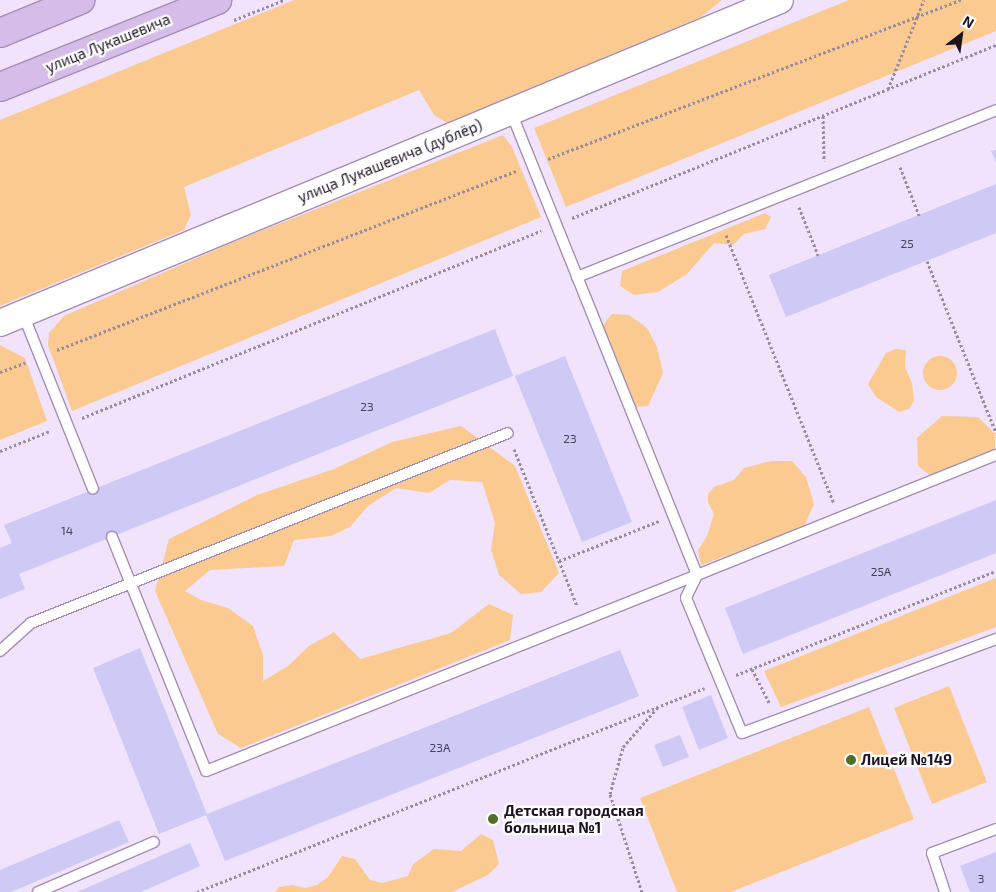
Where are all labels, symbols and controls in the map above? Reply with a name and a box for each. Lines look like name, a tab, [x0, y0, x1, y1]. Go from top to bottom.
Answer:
street label: улица Лукашевича	[43, 10, 173, 76]
north arrow	[936, 10, 986, 60]
text: N	[960, 12, 977, 31]
street label: улица Лукашевича (дублёр)	[295, 116, 485, 206]
house number: 25	[900, 237, 914, 251]
house number: 23	[360, 400, 374, 414]
house number: 23	[563, 432, 577, 446]
house number: 14	[61, 524, 73, 538]
house number: 25А	[871, 565, 891, 579]
house number: 23А	[430, 741, 450, 755]
place label: Лицей №149	[861, 751, 952, 769]
marker: Лицей №149	[845, 754, 857, 766]
place label: Детская городская больница №1	[504, 801, 644, 836]
marker: Детская городская больница №1	[486, 812, 500, 826]
house number: 3	[978, 872, 984, 886]

